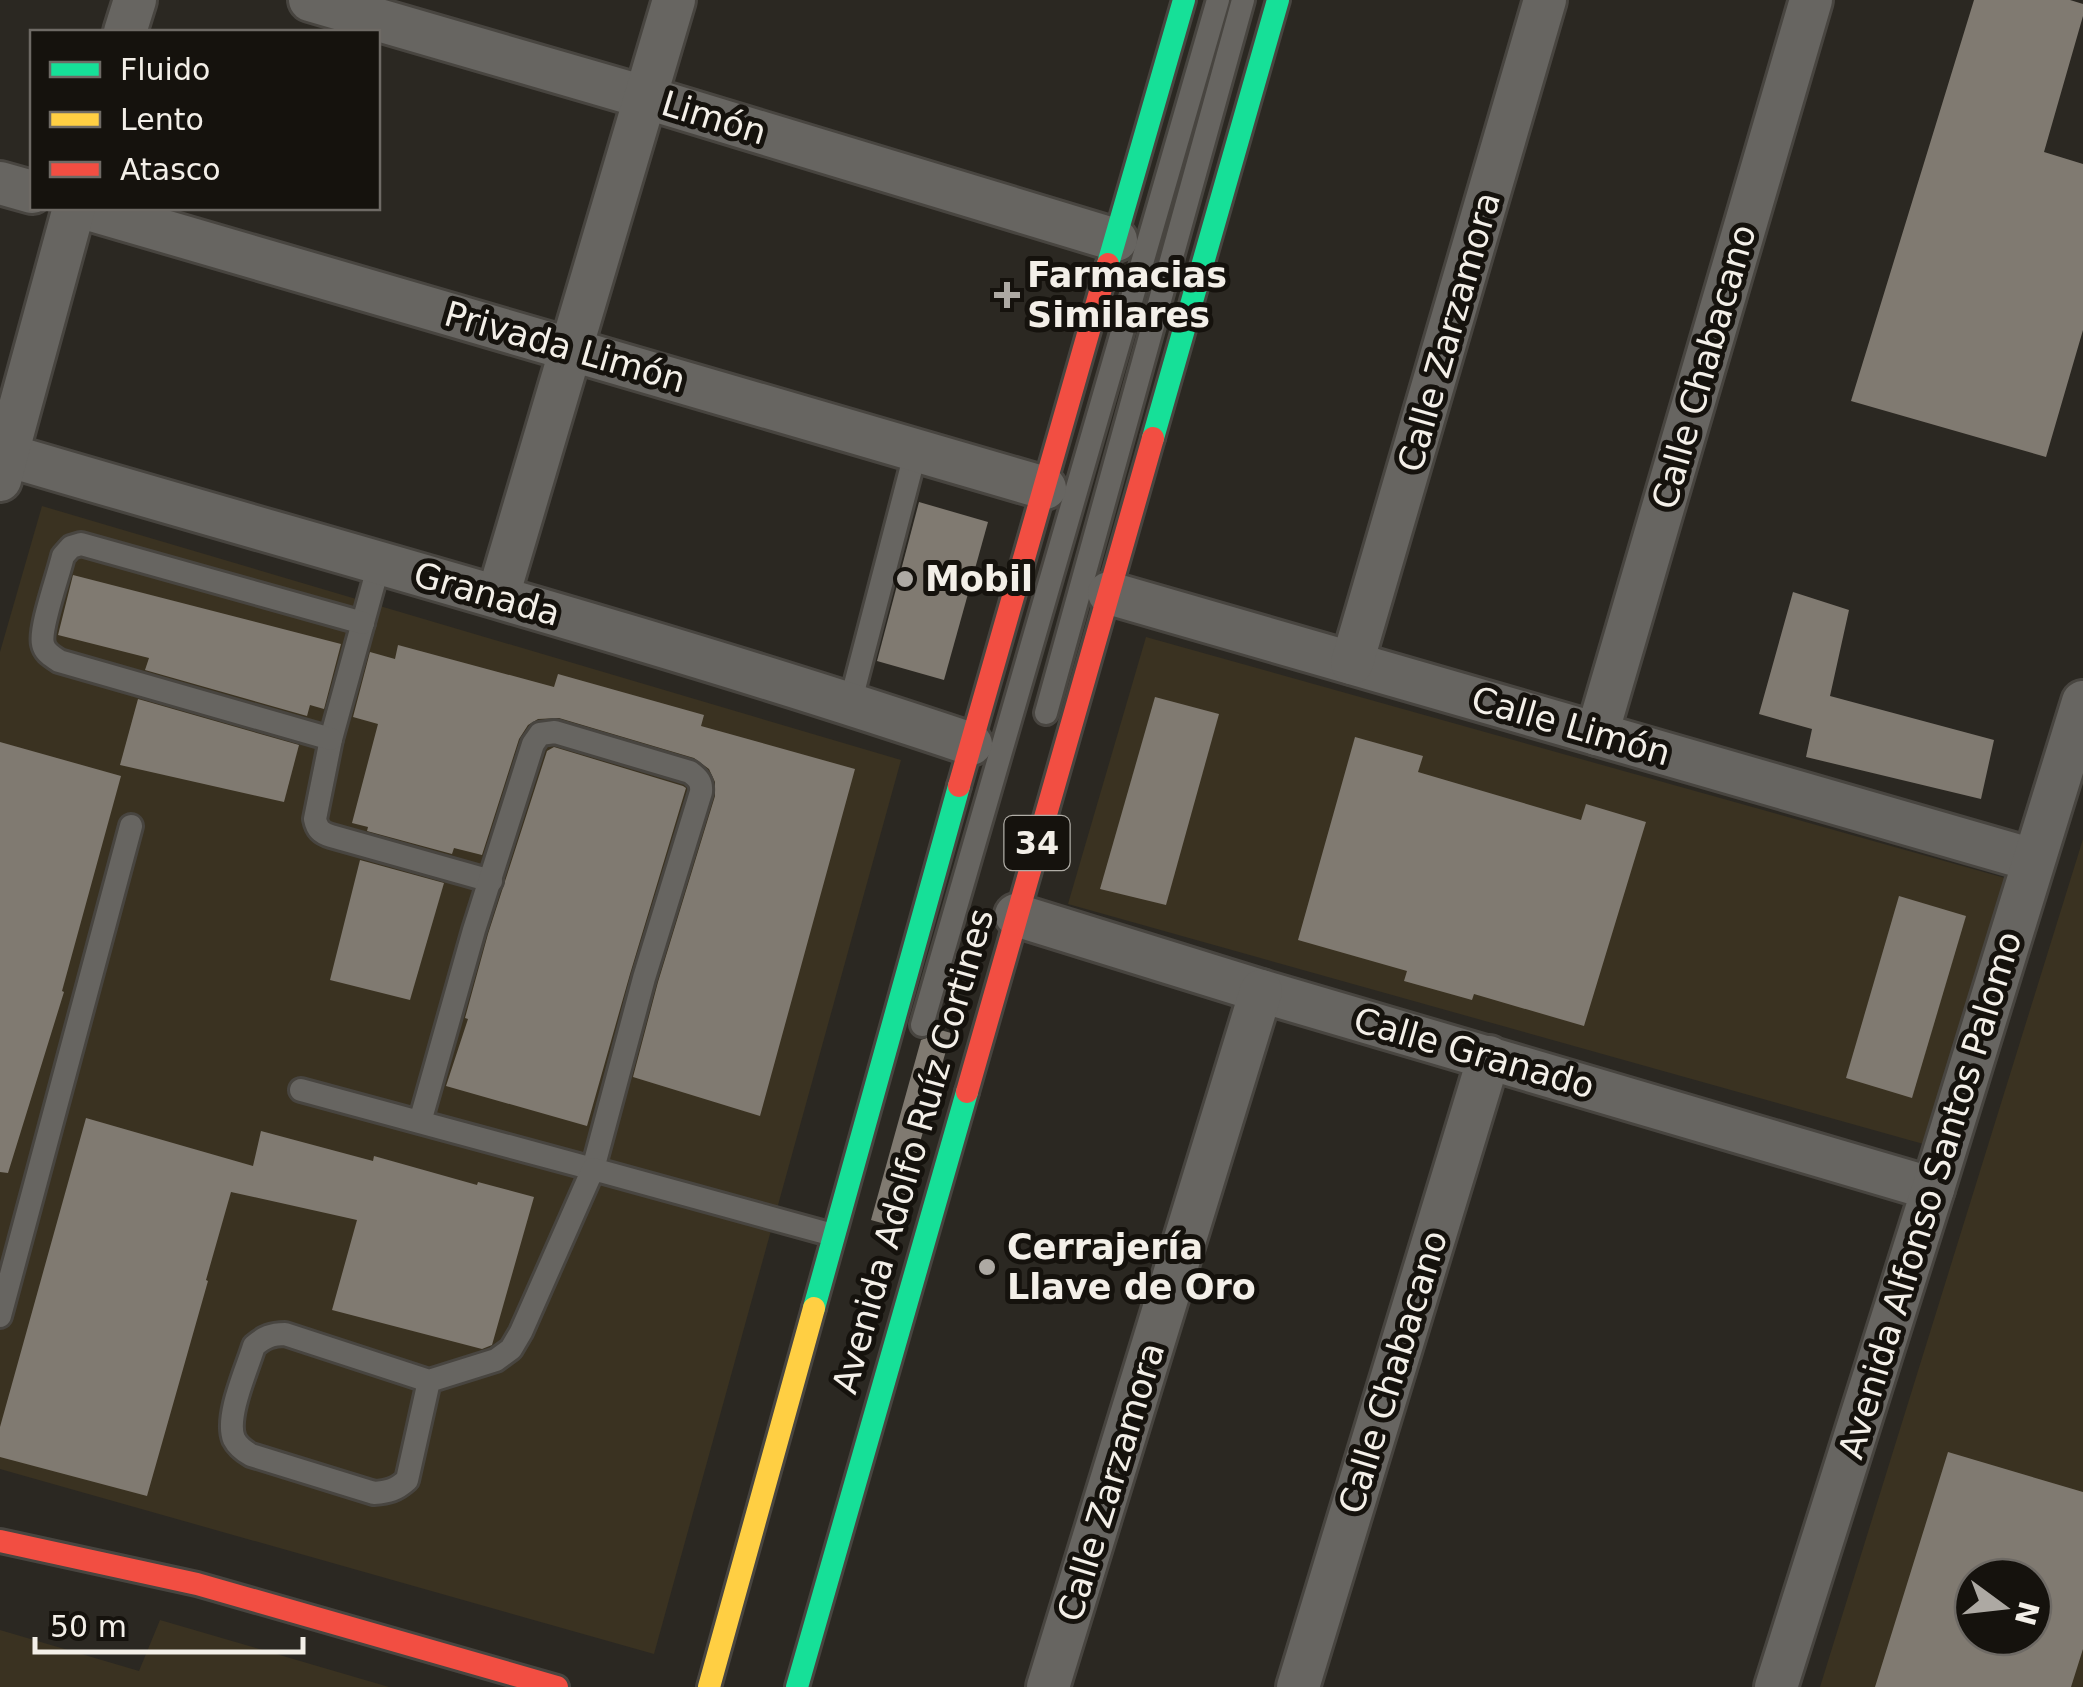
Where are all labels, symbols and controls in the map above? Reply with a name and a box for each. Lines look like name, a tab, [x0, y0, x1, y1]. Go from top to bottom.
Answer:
legend	[30, 30, 380, 210]
text: Fluido	[120, 52, 210, 87]
street label: Limón	[657, 83, 771, 153]
text: Lento	[120, 102, 204, 137]
text: Atasco	[120, 152, 221, 187]
street label: Calle Zarzamora	[1390, 188, 1508, 476]
street label: Calle Chabacano	[1644, 220, 1764, 514]
place label: Farmacias Similares	[1027, 255, 1227, 335]
marker: Farmacias Similares	[996, 284, 1018, 306]
street label: Privada Limón	[440, 294, 690, 400]
street label: Granada	[409, 554, 565, 634]
place label: Mobil	[925, 559, 1033, 599]
marker: Mobil	[894, 568, 916, 590]
street label: Calle Limón	[1467, 679, 1675, 773]
road number: 34	[1004, 816, 1070, 870]
street label: Avenida Adolfo Ruíz Cortines	[825, 904, 1001, 1398]
street label: Avenida Alfonso Santos Palomo	[1831, 927, 2029, 1463]
street label: Calle Granado	[1349, 1000, 1599, 1106]
street label: Calle Chabacano	[1331, 1226, 1455, 1518]
place label: Cerrajería Llave de Oro	[1007, 1227, 1256, 1307]
marker: Cerrajería Llave de Oro	[976, 1256, 998, 1278]
street label: Calle Zarzamora	[1050, 1338, 1172, 1626]
north arrow	[1953, 1557, 2053, 1657]
scale bar	[35, 1592, 302, 1654]
text: N	[2008, 1598, 2046, 1629]
text: 50 m	[50, 1609, 127, 1644]

